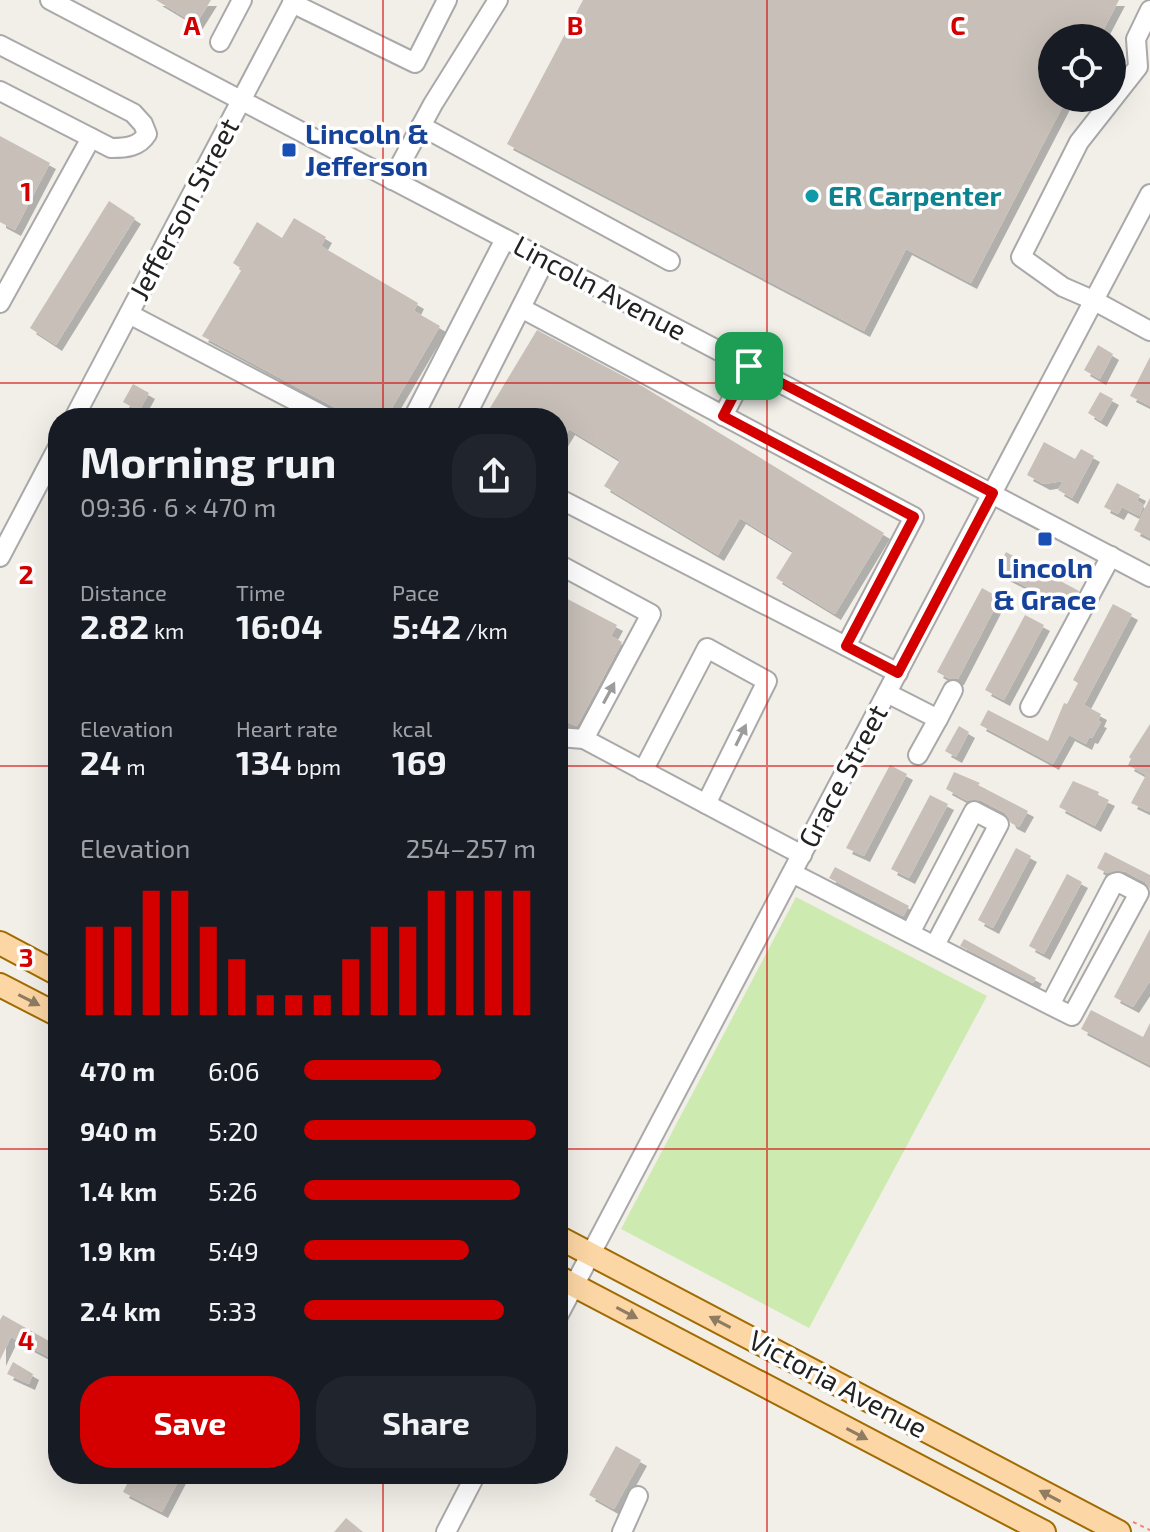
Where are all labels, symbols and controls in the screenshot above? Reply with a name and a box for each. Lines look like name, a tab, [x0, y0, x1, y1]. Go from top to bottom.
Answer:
text: A	[184, 9, 201, 40]
text: B	[567, 9, 583, 40]
text: C	[950, 9, 966, 40]
map controls	[1038, 24, 1126, 112]
button: locate	[1038, 24, 1126, 112]
street label: Jefferson Street	[121, 112, 245, 305]
place label: Lincoln & Jefferson	[305, 116, 429, 182]
marker: Lincoln & Jefferson	[280, 141, 298, 159]
text: 1	[20, 175, 32, 206]
place label: ER Carpenter	[828, 178, 1001, 212]
marker: ER Carpenter	[803, 187, 821, 205]
street label: Lincoln Avenue	[508, 227, 693, 347]
pin	[715, 332, 783, 400]
icon: arrive	[727, 344, 771, 388]
text: Morning run	[80, 434, 336, 487]
button: share	[452, 434, 536, 518]
text: 09:36 · 6 × 470 m	[80, 491, 276, 522]
marker: Lincoln & Grace	[1036, 530, 1054, 548]
place label: Lincoln & Grace	[993, 550, 1097, 616]
text: 2	[18, 558, 34, 589]
text: Distance	[80, 579, 167, 605]
text: Time	[236, 579, 285, 605]
text: Pace	[392, 579, 439, 605]
text: 2.82	[80, 605, 149, 646]
text: 16:04	[236, 605, 323, 646]
text: 5:42	[392, 605, 461, 646]
text: km	[149, 617, 184, 643]
text: /km	[461, 617, 508, 643]
one-way arrow	[602, 682, 615, 705]
street label: Grace Street	[790, 698, 894, 853]
text: Elevation	[80, 715, 173, 741]
text: Heart rate	[236, 715, 338, 741]
text: kcal	[392, 715, 432, 741]
one-way arrow	[734, 723, 747, 746]
text: 24	[80, 741, 121, 782]
text: 134	[236, 741, 292, 782]
text: 169	[392, 741, 447, 782]
text: m	[121, 753, 146, 779]
text: bpm	[292, 753, 341, 779]
text: Elevation	[80, 832, 190, 863]
text: 254–257 m	[406, 832, 536, 863]
text: 3	[19, 941, 33, 972]
one-way arrow	[18, 992, 40, 1006]
text: 470 m	[80, 1055, 155, 1086]
text: 6:06	[208, 1055, 260, 1086]
text: 940 m	[80, 1115, 157, 1146]
text: 5:20	[208, 1115, 258, 1146]
text: 1.4 km	[80, 1175, 157, 1206]
text: 5:26	[208, 1175, 258, 1206]
text: 1.9 km	[80, 1235, 156, 1266]
text: 5:49	[208, 1235, 259, 1266]
text: 2.4 km	[80, 1295, 161, 1326]
text: 5:33	[208, 1295, 257, 1326]
one-way arrow	[616, 1306, 638, 1320]
one-way arrow	[709, 1316, 732, 1329]
street label: Victoria Avenue	[743, 1322, 934, 1444]
text: 4	[18, 1324, 34, 1355]
button: Save	[80, 1376, 300, 1468]
button: Share	[316, 1376, 536, 1468]
one-way arrow	[846, 1428, 869, 1441]
one-way arrow	[1038, 1489, 1061, 1502]

